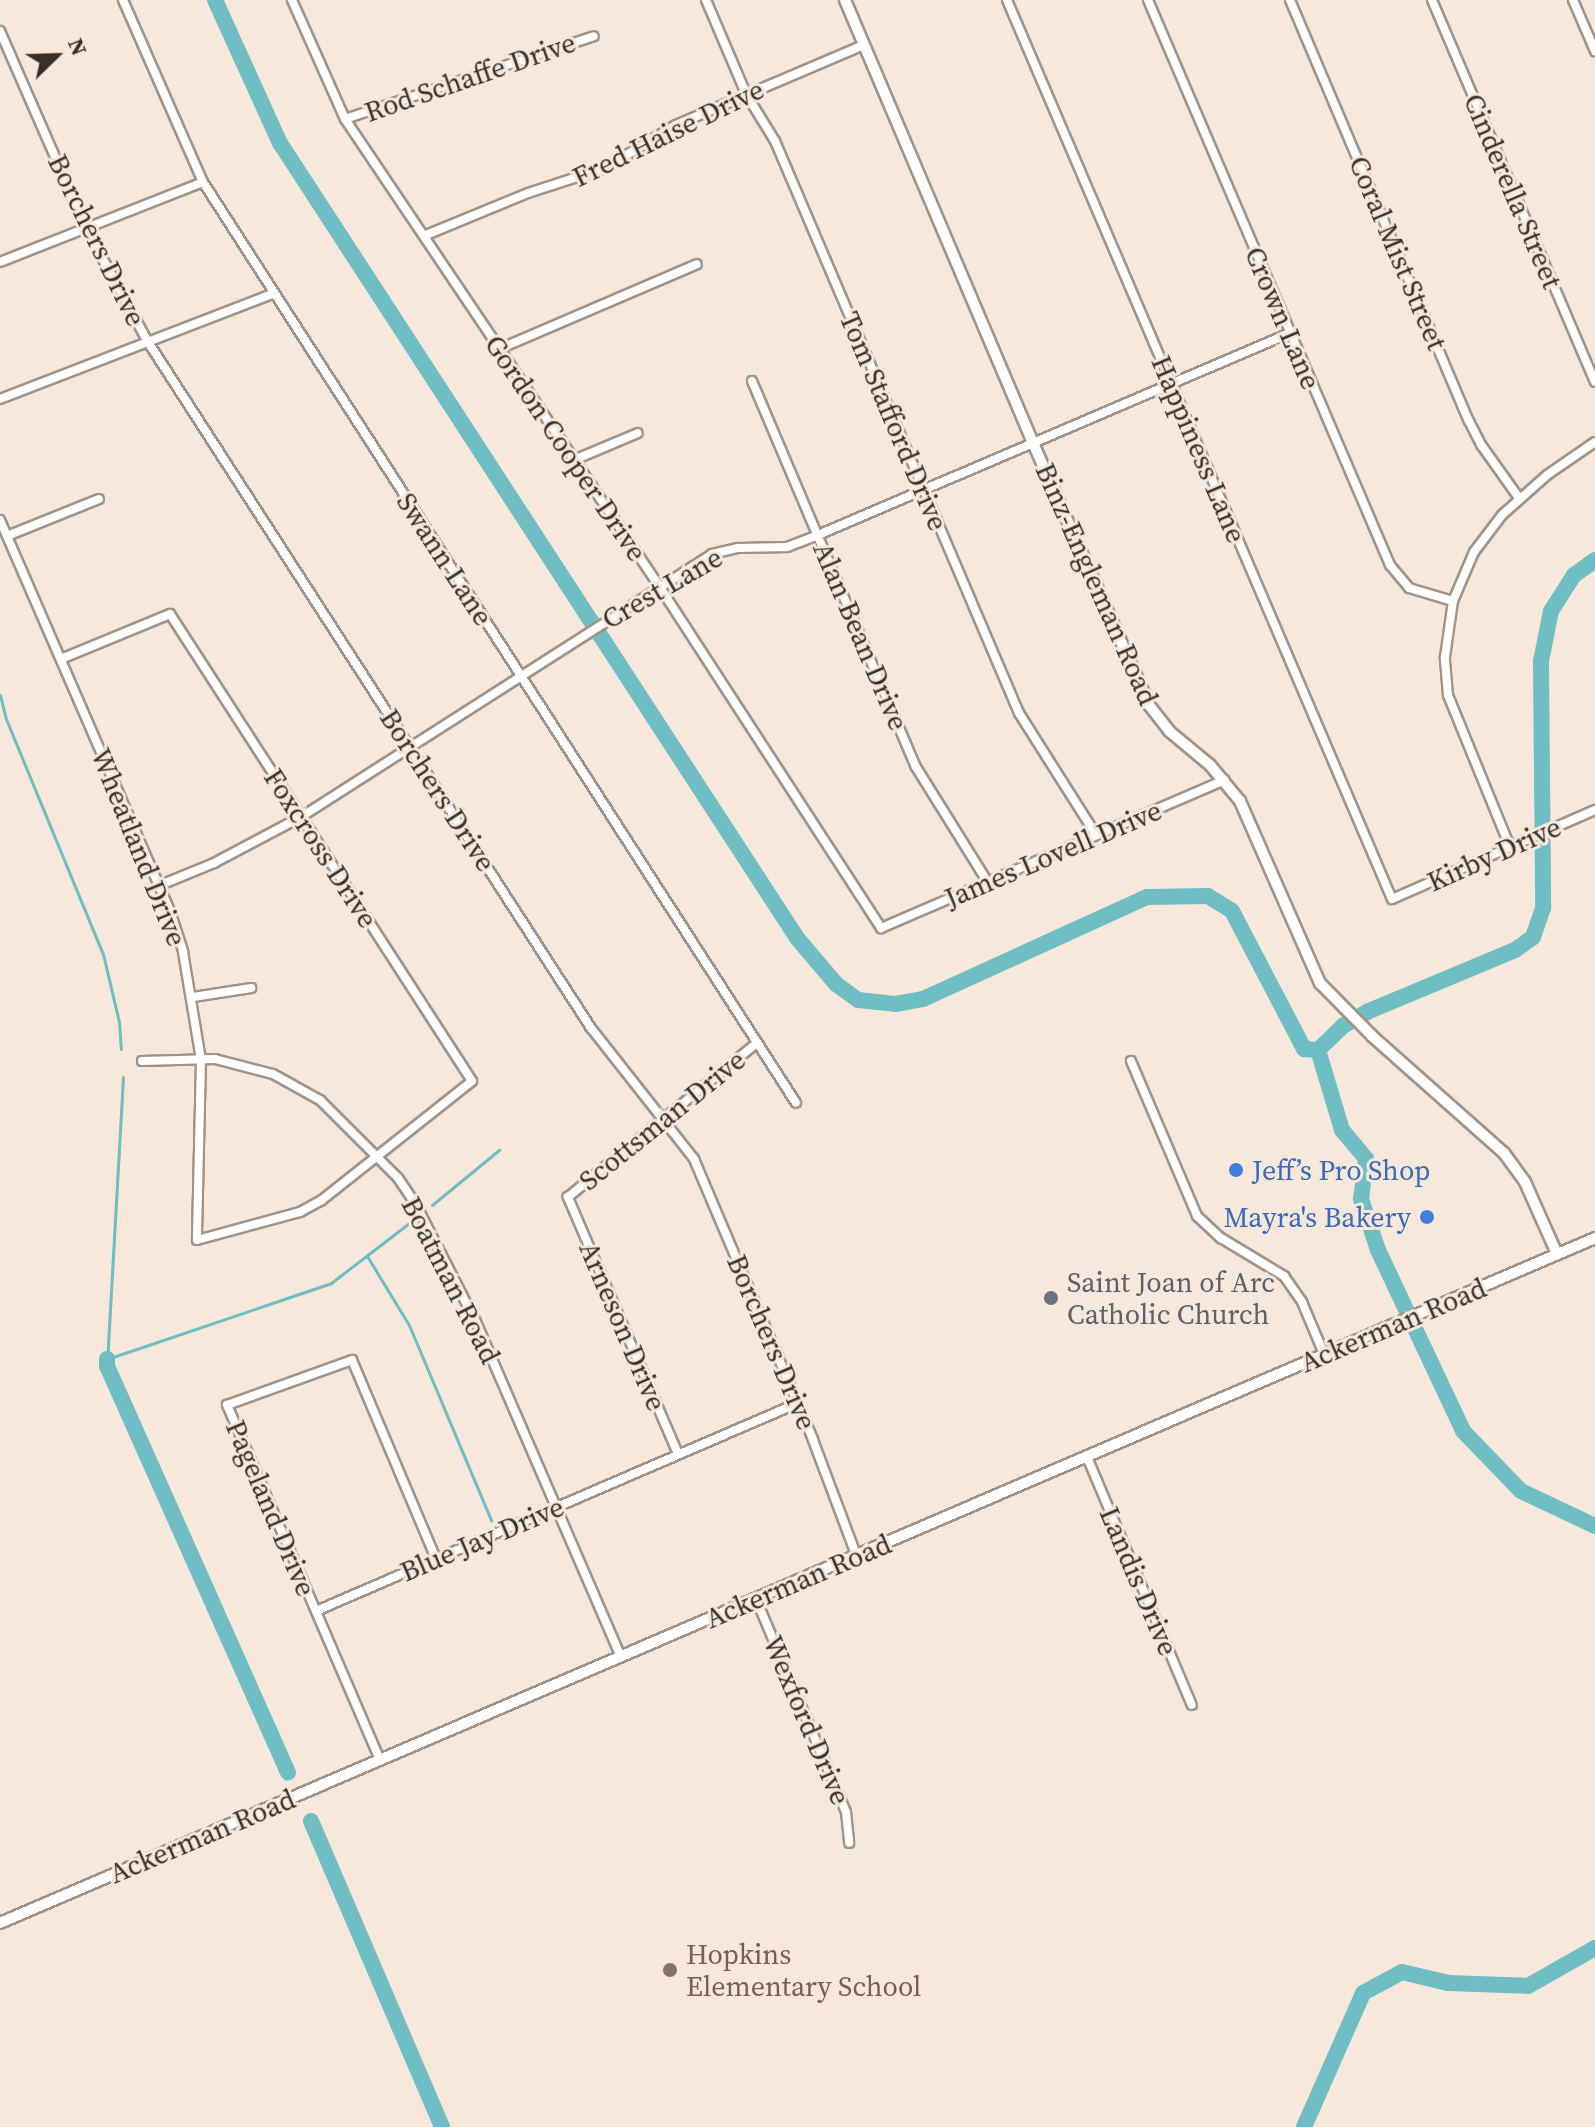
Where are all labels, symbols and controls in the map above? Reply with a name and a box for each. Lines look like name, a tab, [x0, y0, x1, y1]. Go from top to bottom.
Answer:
north arrow	[16, 16, 96, 96]
street label: Rod Schaffe Drive	[360, 25, 580, 129]
text: N	[61, 33, 95, 60]
street label: Fred Haise Drive	[567, 72, 769, 194]
street label: Cinderella Street	[1457, 89, 1569, 293]
street label: Borchers Drive	[41, 149, 153, 331]
street label: Coral Mist Street	[1342, 151, 1454, 355]
street label: Crown Lane	[1238, 242, 1328, 394]
street label: Tom Stafford Drive	[833, 307, 955, 535]
street label: Gordon Cooper Drive	[478, 329, 654, 567]
street label: Happiness Lane	[1144, 350, 1254, 548]
street label: Binz-Engleman Road	[1028, 458, 1166, 710]
street label: Swann Lane	[390, 486, 500, 632]
street label: Alan Bean Drive	[806, 537, 916, 735]
street label: Crest Lane	[596, 540, 728, 636]
street label: Borchers Drive	[373, 703, 503, 877]
street label: Wheatland Drive	[84, 743, 194, 951]
street label: Foxcross Drive	[257, 762, 385, 934]
street label: James Lovell Drive	[939, 793, 1167, 915]
street label: Kirby Drive	[1422, 810, 1566, 898]
street label: Scottsman Drive	[572, 1043, 752, 1197]
place label: Jeff’s Pro Shop	[1252, 1153, 1430, 1187]
marker: Jeff’s Pro Shop	[1227, 1161, 1245, 1179]
street label: Boatman Road	[395, 1191, 507, 1369]
place label: Mayra's Bakery	[1224, 1200, 1411, 1234]
marker: Mayra's Bakery	[1418, 1208, 1436, 1226]
street label: Arneson Drive	[572, 1236, 674, 1416]
street label: Borchers Drive	[720, 1249, 824, 1435]
place label: Saint Joan of Arc Catholic Church	[1067, 1265, 1275, 1331]
street label: Ackerman Road	[1295, 1271, 1491, 1379]
marker: Saint Joan of Arc Catholic Church	[1042, 1289, 1060, 1307]
street label: Pageland Drive	[219, 1415, 323, 1601]
street label: Blue Jay Drive	[395, 1489, 569, 1589]
street label: Landis Drive	[1093, 1502, 1185, 1660]
street label: Ackerman Road	[700, 1527, 896, 1635]
street label: Wexford Drive	[756, 1630, 858, 1810]
street label: Ackerman Road	[104, 1782, 300, 1890]
place label: Hopkins Elementary School	[686, 1937, 921, 2003]
marker: Hopkins Elementary School	[661, 1961, 679, 1979]

